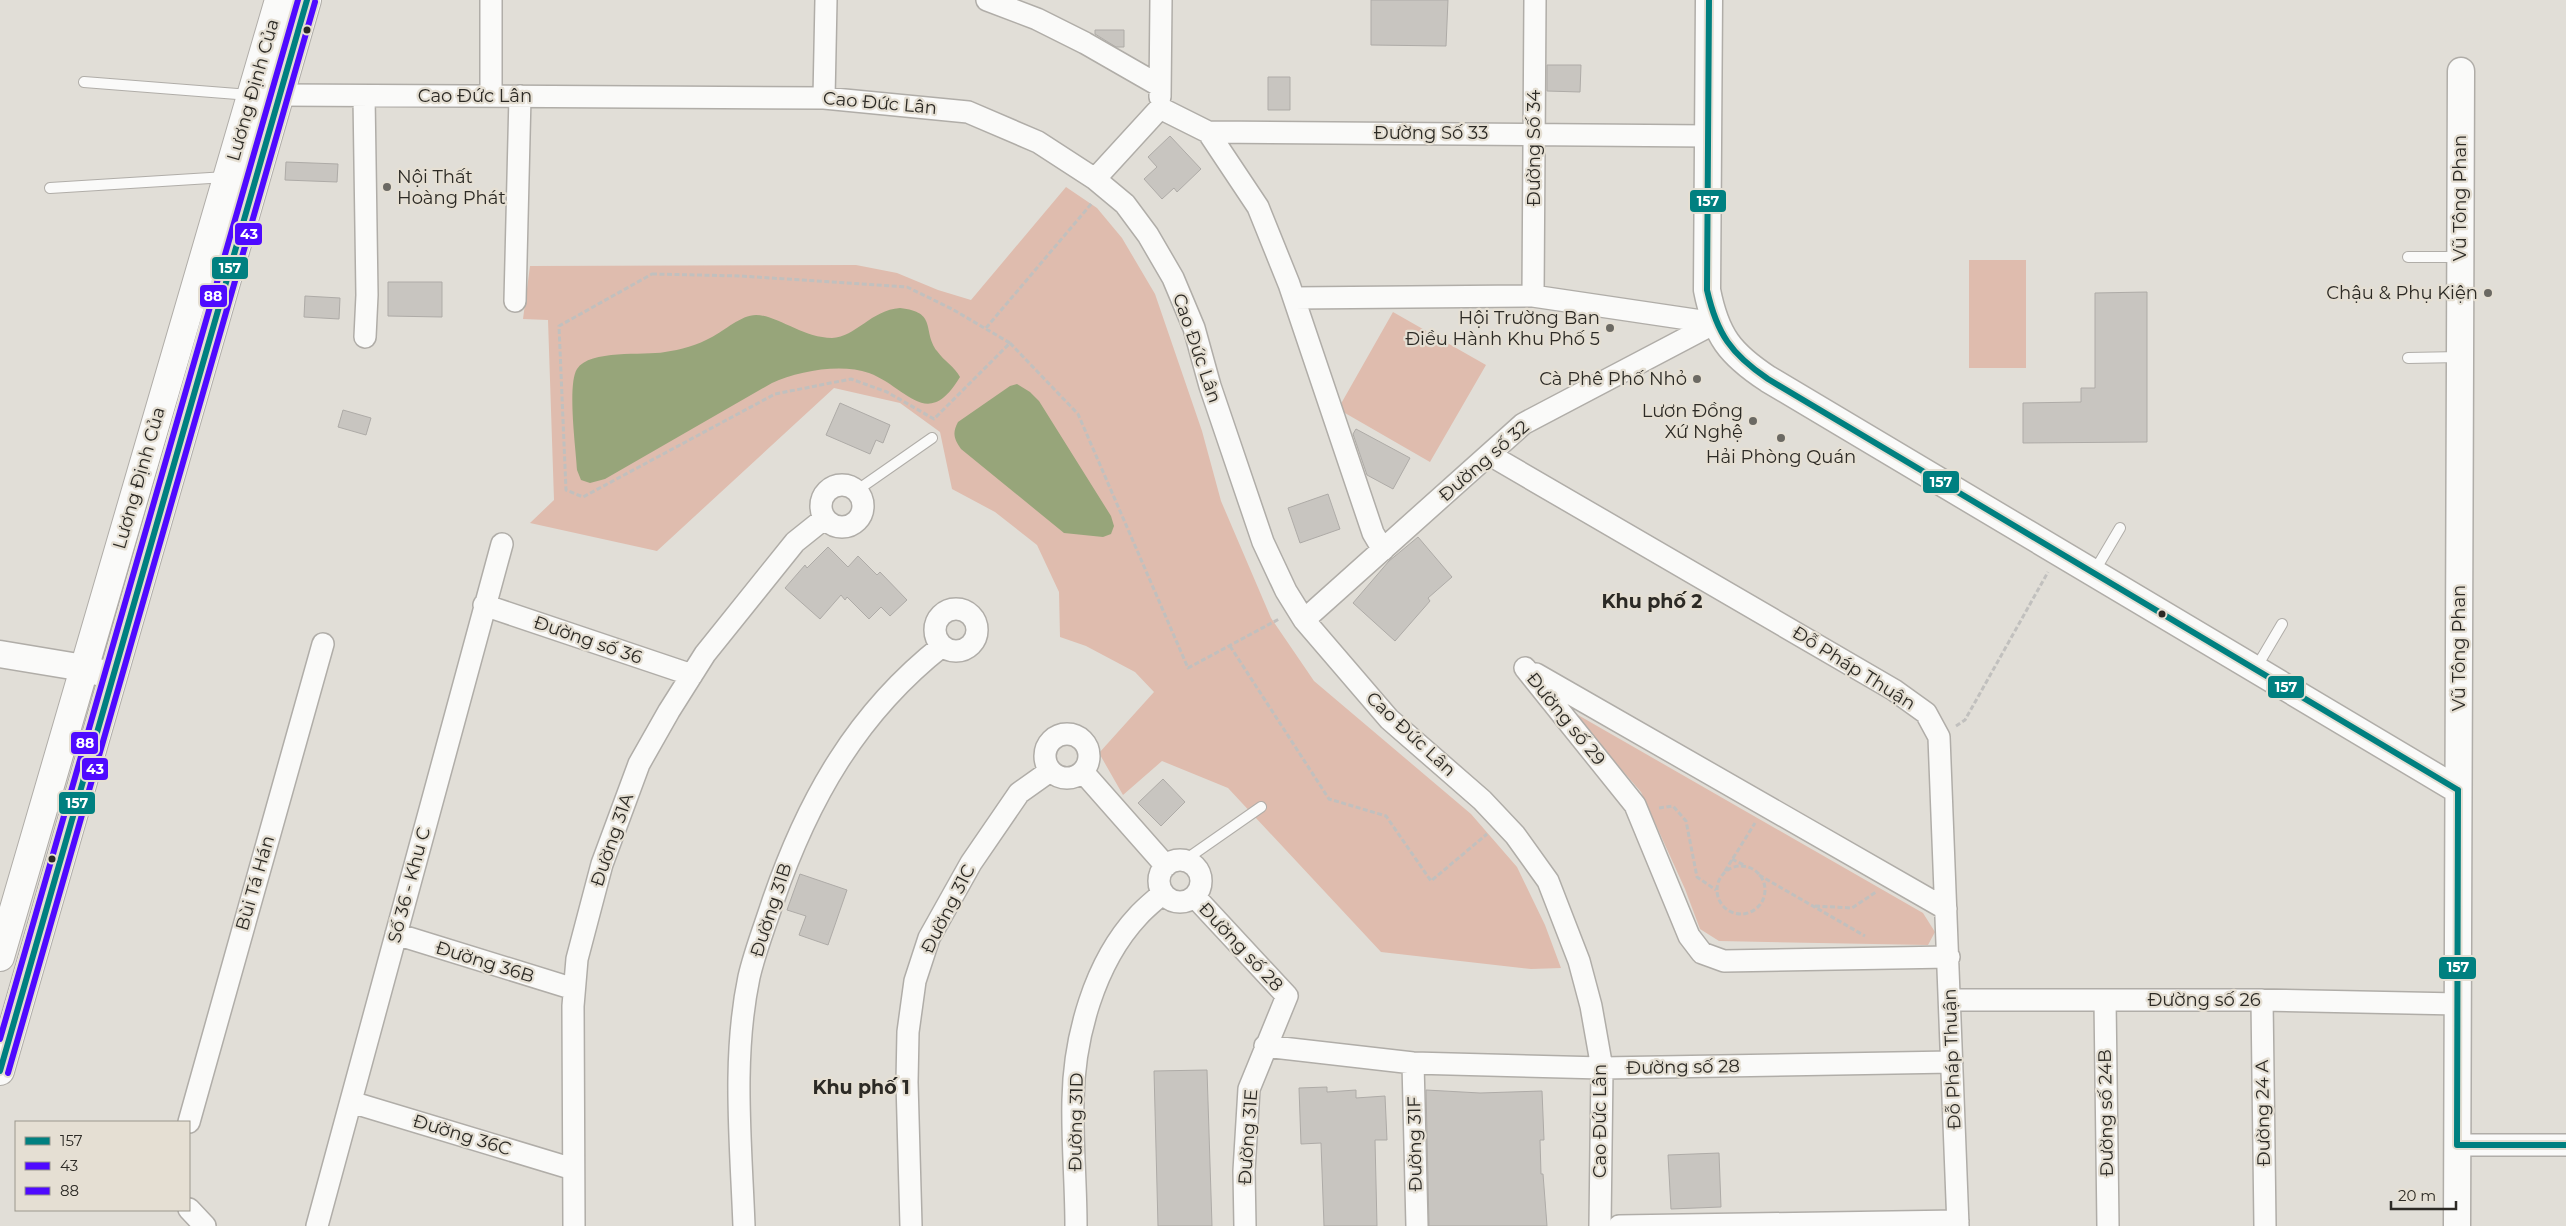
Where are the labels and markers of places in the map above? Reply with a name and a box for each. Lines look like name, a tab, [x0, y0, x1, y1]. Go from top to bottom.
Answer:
unlabelled marker	[302, 25, 312, 35]
place label: Nội Thất Hoàng Phát	[397, 166, 506, 209]
marker: Nội Thất Hoàng Phát	[381, 181, 393, 193]
place label: Chậu & Phụ Kiện	[2326, 282, 2478, 304]
marker: Chậu & Phụ Kiện	[2482, 287, 2494, 299]
place label: Hội Trường Ban Điều Hành Khu Phố 5	[1405, 307, 1600, 350]
marker: Hội Trường Ban Điều Hành Khu Phố 5	[1604, 322, 1616, 334]
place label: Cà Phê Phố Nhỏ	[1539, 368, 1687, 390]
marker: Cà Phê Phố Nhỏ	[1691, 373, 1703, 385]
place label: Lươn Đồng Xứ Nghệ	[1642, 400, 1743, 443]
marker: Lươn Đồng Xứ Nghệ	[1747, 415, 1759, 427]
marker: Hải Phòng Quán	[1775, 432, 1787, 444]
place label: Hải Phòng Quán	[1706, 446, 1856, 468]
unlabelled marker	[2157, 609, 2167, 619]
unlabelled marker	[47, 854, 57, 864]

